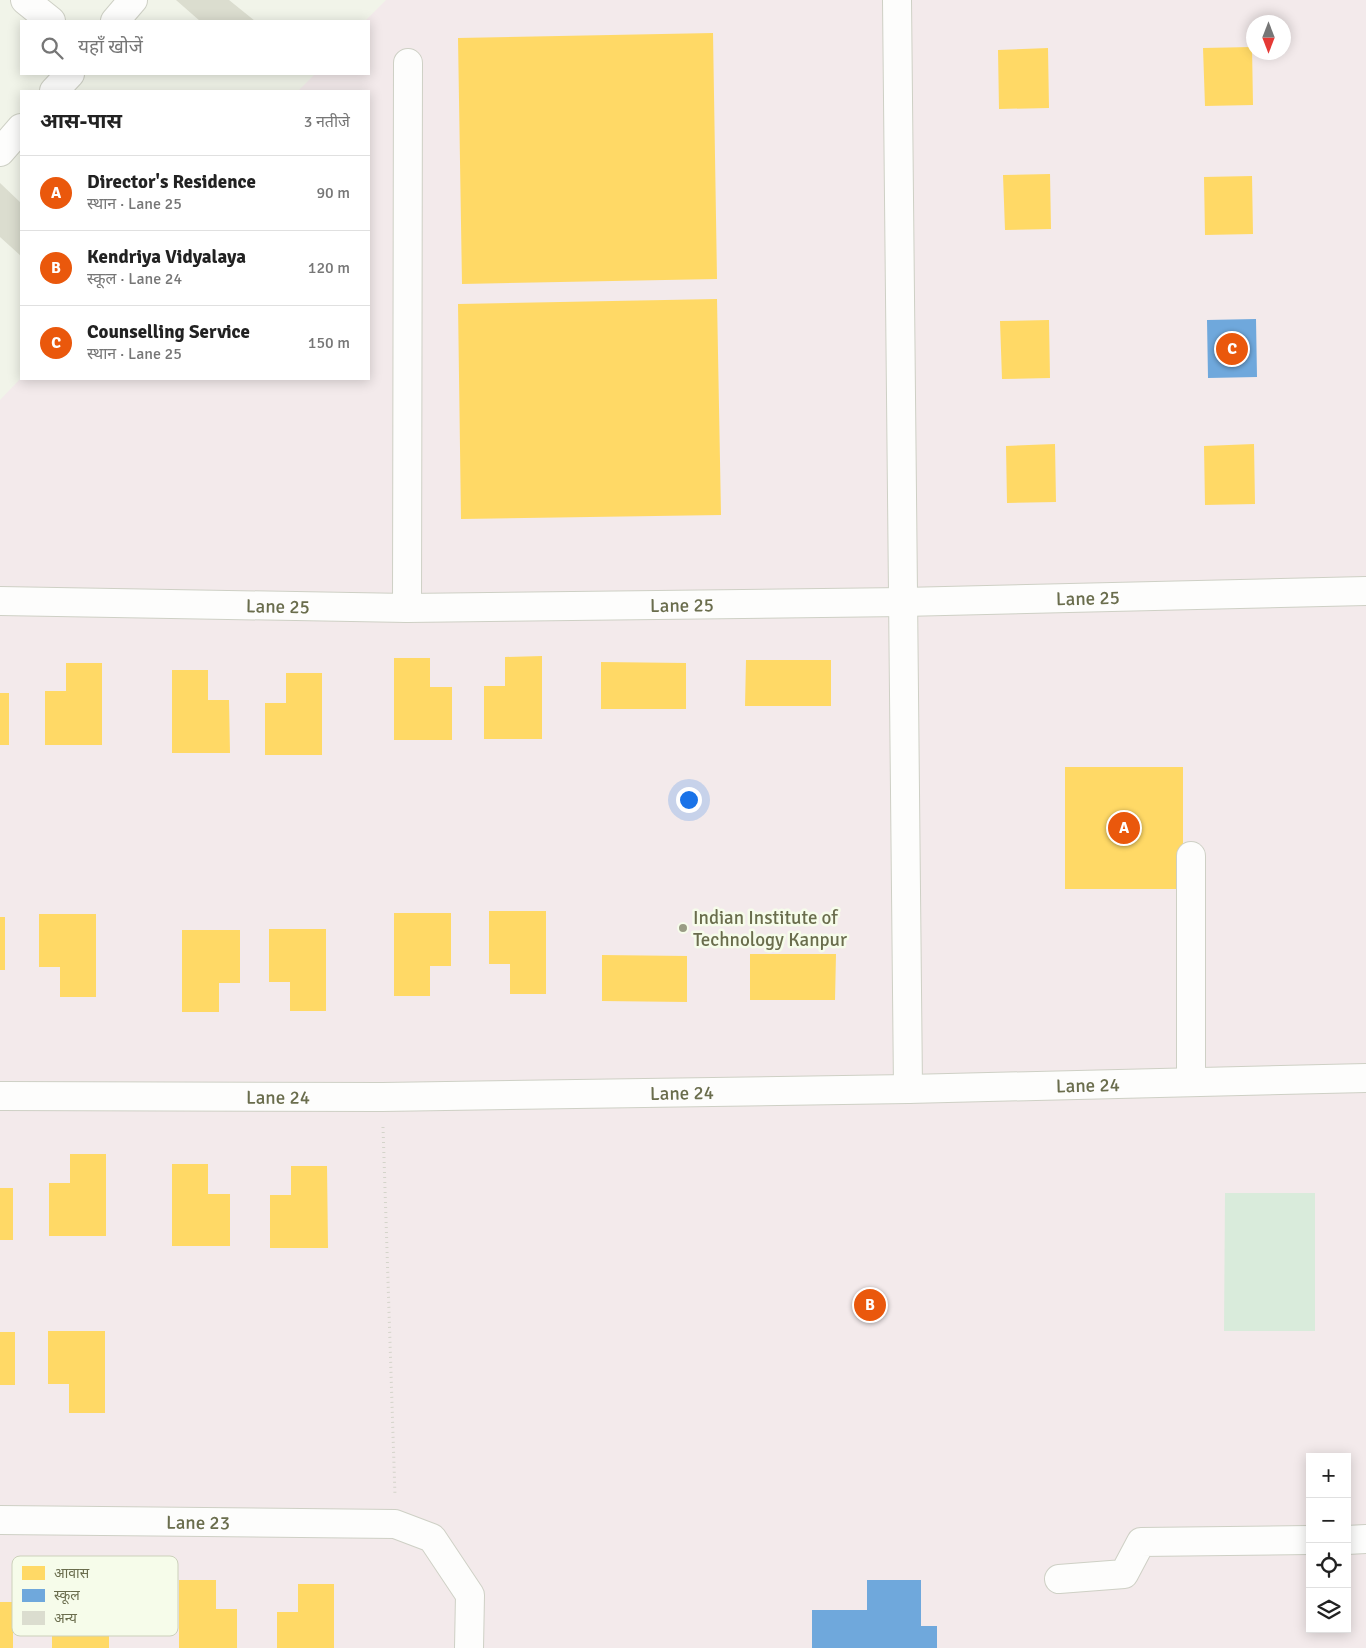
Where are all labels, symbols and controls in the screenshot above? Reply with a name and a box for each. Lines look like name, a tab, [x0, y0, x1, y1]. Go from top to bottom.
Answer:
north arrow	[1246, 15, 1291, 60]
search box	[20, 20, 370, 75]
icon: search	[38, 34, 66, 62]
text: यहाँ खोजें	[78, 35, 143, 59]
text: आस-पास	[40, 108, 122, 134]
text: 3 नतीजे	[304, 112, 350, 132]
text: Director's Residence	[87, 170, 256, 194]
text: A	[51, 183, 61, 203]
text: 90 m	[316, 183, 350, 203]
text: स्थान · Lane 25	[87, 194, 182, 214]
text: Kendriya Vidyalaya	[87, 245, 246, 269]
text: B	[51, 258, 61, 278]
text: 120 m	[308, 258, 350, 278]
text: स्कूल · Lane 24	[87, 269, 182, 289]
text: Counselling Service	[87, 320, 250, 344]
pin: C	[1216, 330, 1248, 368]
text: C	[51, 333, 61, 353]
text: 150 m	[308, 333, 350, 353]
text: स्थान · Lane 25	[87, 344, 182, 364]
street label: Lane 25	[1056, 586, 1120, 611]
street label: Lane 25	[650, 593, 714, 618]
street label: Lane 25	[246, 594, 310, 619]
your location	[676, 787, 702, 813]
pin: A	[1108, 809, 1140, 847]
place label: Indian Institute of Technology Kanpur	[693, 906, 847, 952]
marker: Indian Institute of Technology Kanpur	[677, 922, 689, 934]
street label: Lane 24	[1056, 1073, 1120, 1098]
street label: Lane 24	[650, 1081, 714, 1106]
street label: Lane 24	[246, 1086, 310, 1110]
pin: B	[854, 1286, 886, 1324]
map controls	[1306, 1453, 1351, 1633]
button: +	[1306, 1453, 1351, 1498]
button: −	[1306, 1498, 1351, 1543]
street label: Lane 23	[166, 1511, 230, 1535]
button: locate	[1306, 1543, 1351, 1588]
legend	[12, 1556, 178, 1636]
text: आवास	[54, 1565, 90, 1582]
text: स्कूल	[54, 1587, 80, 1605]
button: layers	[1306, 1588, 1351, 1633]
text: अन्य	[54, 1610, 78, 1627]

